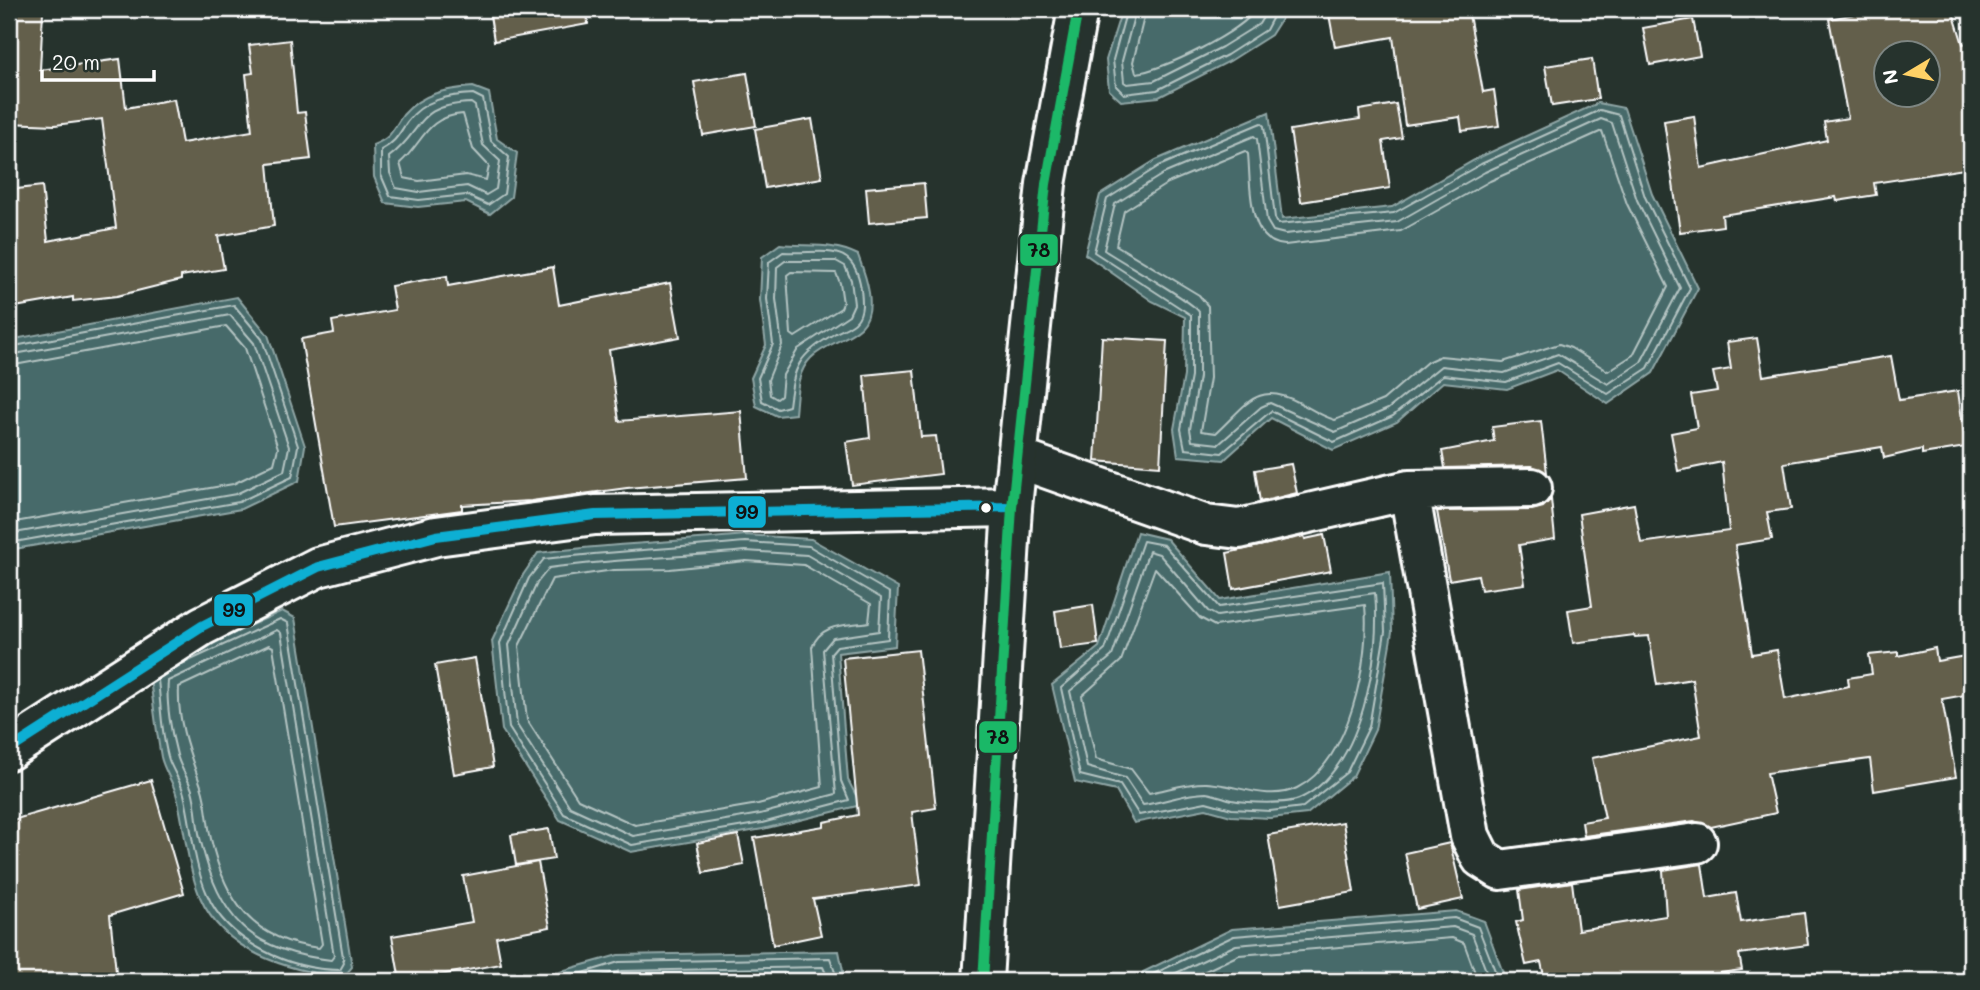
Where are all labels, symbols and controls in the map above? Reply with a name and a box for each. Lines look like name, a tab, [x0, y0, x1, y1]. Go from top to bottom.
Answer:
scale bar	[42, 38, 154, 82]
north arrow	[1871, 38, 1941, 108]
text: 20 m	[52, 48, 100, 75]
text: N	[1876, 68, 1903, 86]
line badge: 78	[1019, 233, 1059, 267]
text: 78	[1028, 237, 1050, 262]
line badge: 99	[727, 495, 767, 529]
text: 99	[736, 499, 759, 524]
unlabelled marker	[979, 501, 993, 515]
line badge: 99	[213, 593, 254, 627]
text: 99	[223, 597, 246, 622]
line badge: 78	[978, 720, 1018, 754]
text: 78	[987, 724, 1009, 749]

